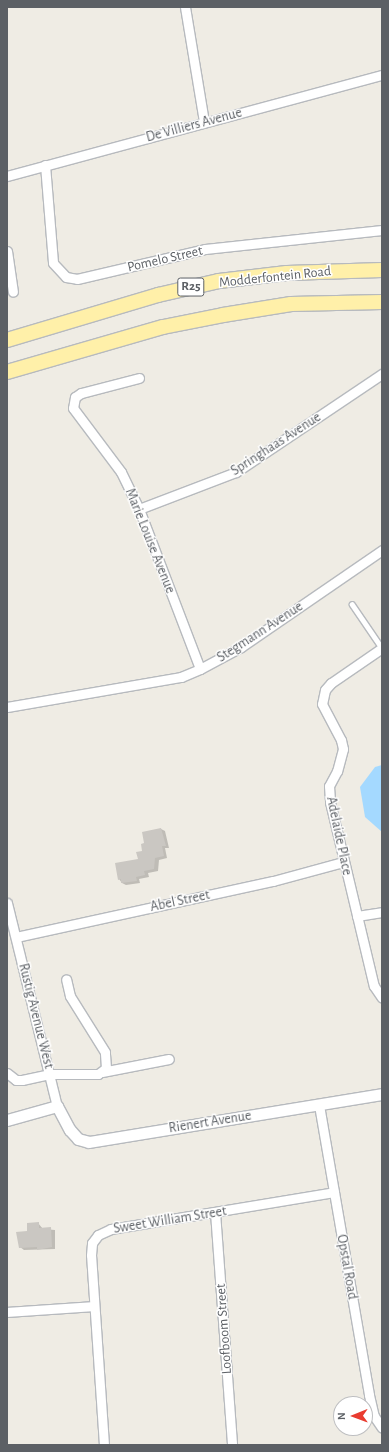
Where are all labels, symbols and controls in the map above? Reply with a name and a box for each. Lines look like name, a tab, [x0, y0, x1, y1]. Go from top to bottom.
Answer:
street label: De Villiers Avenue	[144, 104, 244, 146]
street label: Pomelo Street	[126, 242, 204, 276]
street label: Modderfontein Road	[218, 263, 332, 291]
road number: R25	[177, 276, 205, 298]
street label: Springhaas Avenue	[228, 409, 324, 479]
street label: Marie Louise Avenue	[121, 486, 179, 596]
street label: Stegmann Avenue	[214, 598, 306, 666]
street label: Adelaide Place	[322, 795, 356, 877]
street label: Abel Street	[149, 886, 211, 916]
street label: Rustig Avenue West	[15, 962, 57, 1070]
street label: Rienert Avenue	[168, 1107, 252, 1137]
street label: Sweet William Street	[112, 1203, 228, 1237]
street label: Opstal Road	[333, 1233, 361, 1301]
street label: Loofboom Street	[212, 1283, 236, 1375]
north arrow	[333, 1396, 373, 1436]
text: N	[336, 1412, 347, 1420]

